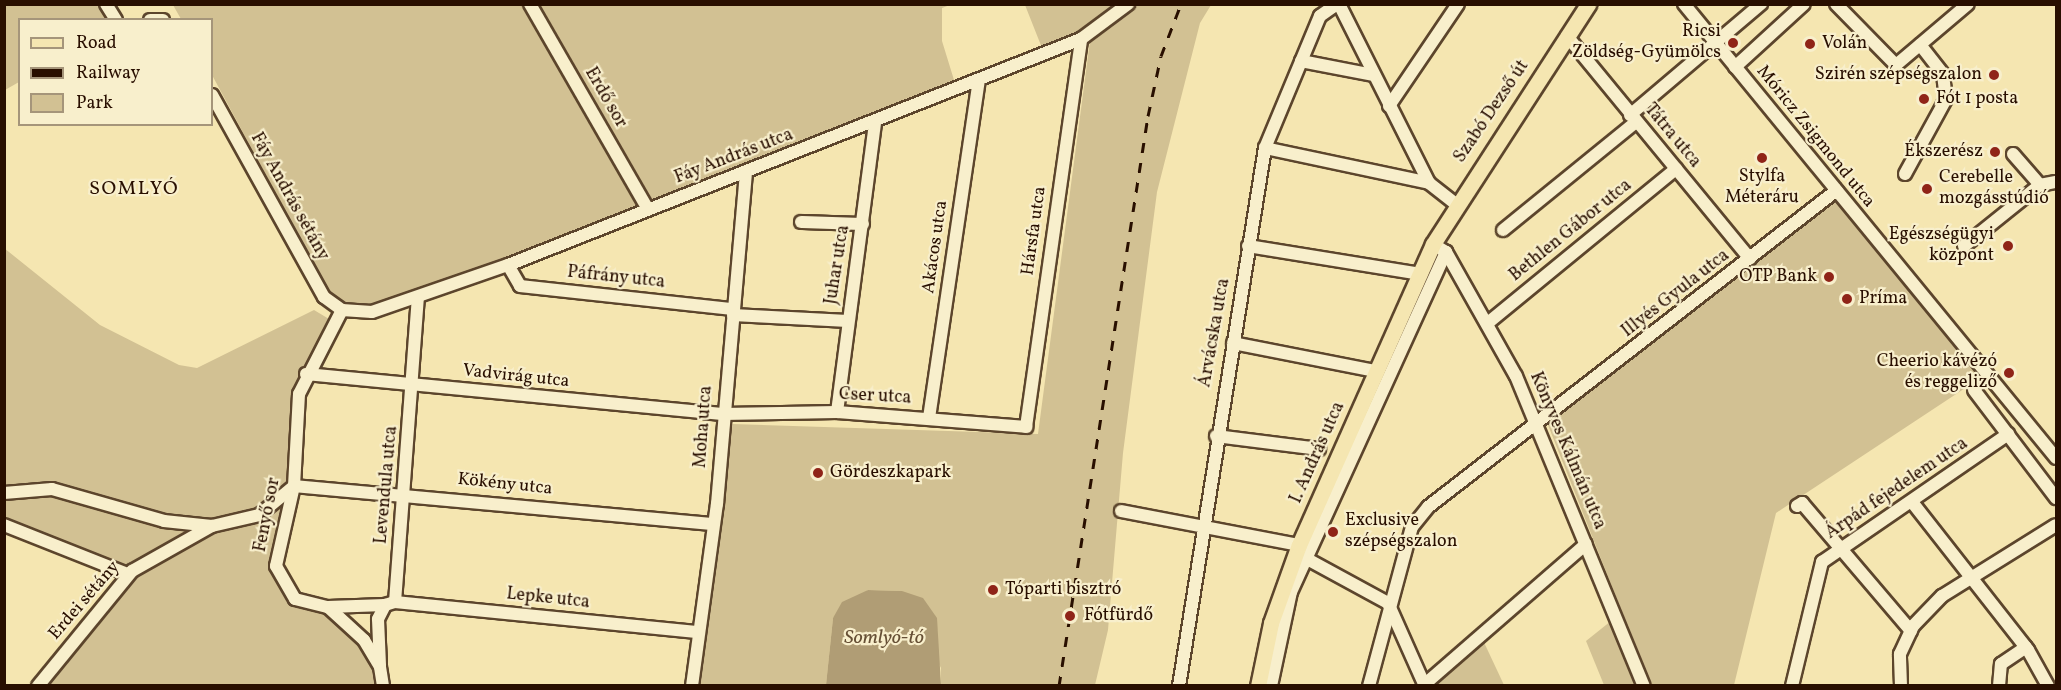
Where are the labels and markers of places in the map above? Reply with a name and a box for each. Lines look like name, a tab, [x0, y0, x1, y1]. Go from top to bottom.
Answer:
place label: Ricsi Zöldség-Gyümölcs	[1572, 22, 1721, 64]
place label: Volán	[1822, 33, 1867, 55]
marker: Ricsi Zöldség-Gyümölcs	[1726, 36, 1740, 50]
marker: Volán	[1803, 37, 1817, 51]
place label: Szirén szépségszalon	[1815, 64, 1982, 86]
marker: Szirén szépségszalon	[1987, 68, 2001, 82]
place label: Fót 1 posta	[1936, 88, 2018, 110]
marker: Fót 1 posta	[1917, 92, 1931, 106]
place label: Ékszerész	[1904, 141, 1983, 163]
marker: Ékszerész	[1988, 145, 2002, 159]
marker: Stylfa Méteráru	[1755, 151, 1769, 165]
place label: Stylfa Méteráru	[1725, 167, 1799, 210]
place label: Cerebelle mozgásstúdió	[1939, 168, 2049, 210]
marker: Cerebelle mozgásstúdió	[1920, 182, 1934, 196]
place label: Egészségügyi központ	[1889, 225, 1994, 268]
marker: Egészségügyi központ	[1999, 237, 2017, 255]
place label: OTP Bank	[1739, 266, 1817, 288]
marker: OTP Bank	[1822, 270, 1836, 284]
place label: Príma	[1859, 288, 1907, 310]
marker: Príma	[1840, 292, 1854, 306]
place label: Cheerio kávézó és reggeliző	[1877, 352, 1997, 394]
marker: Cheerio kávézó és reggeliző	[2002, 366, 2016, 380]
place label: Gördeszkapark	[830, 462, 951, 484]
marker: Gördeszkapark	[811, 466, 825, 480]
place label: Exclusive szépségszalon	[1345, 511, 1457, 554]
marker: Exclusive szépségszalon	[1326, 525, 1340, 539]
place label: Tóparti bisztró	[1005, 579, 1121, 601]
marker: Tóparti bisztró	[986, 583, 1000, 597]
place label: Fótfürdő	[1084, 605, 1153, 627]
marker: Fótfürdő	[1061, 607, 1079, 625]

